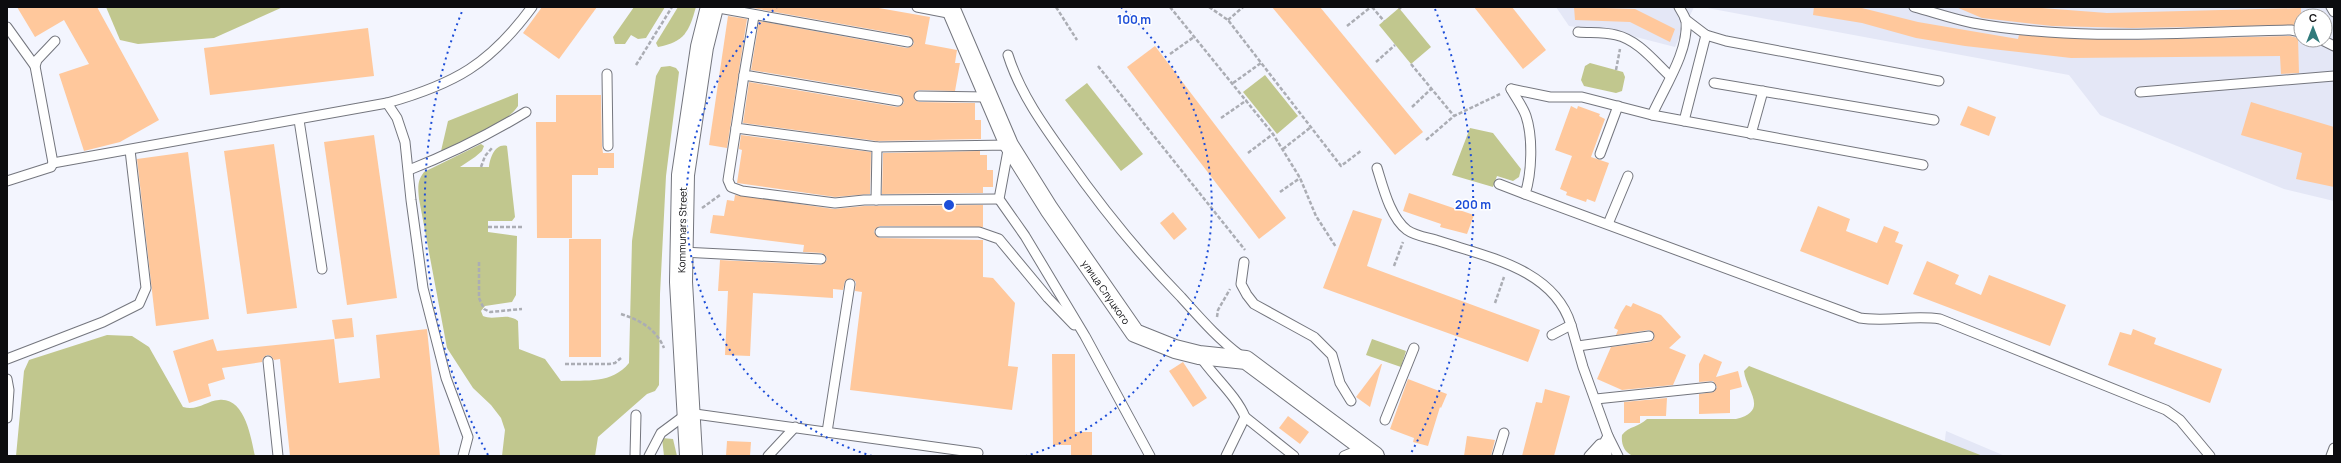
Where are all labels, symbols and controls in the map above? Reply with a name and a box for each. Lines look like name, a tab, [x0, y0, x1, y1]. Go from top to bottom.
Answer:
north arrow	[2293, 8, 2333, 48]
text: С	[2309, 10, 2317, 25]
text: 100 m	[1117, 11, 1151, 28]
street label: Kommunars Street	[674, 187, 690, 273]
text: 200 m	[1455, 196, 1491, 213]
centre of rings	[942, 198, 956, 212]
street label: улица Слуцкого	[1079, 257, 1134, 327]

